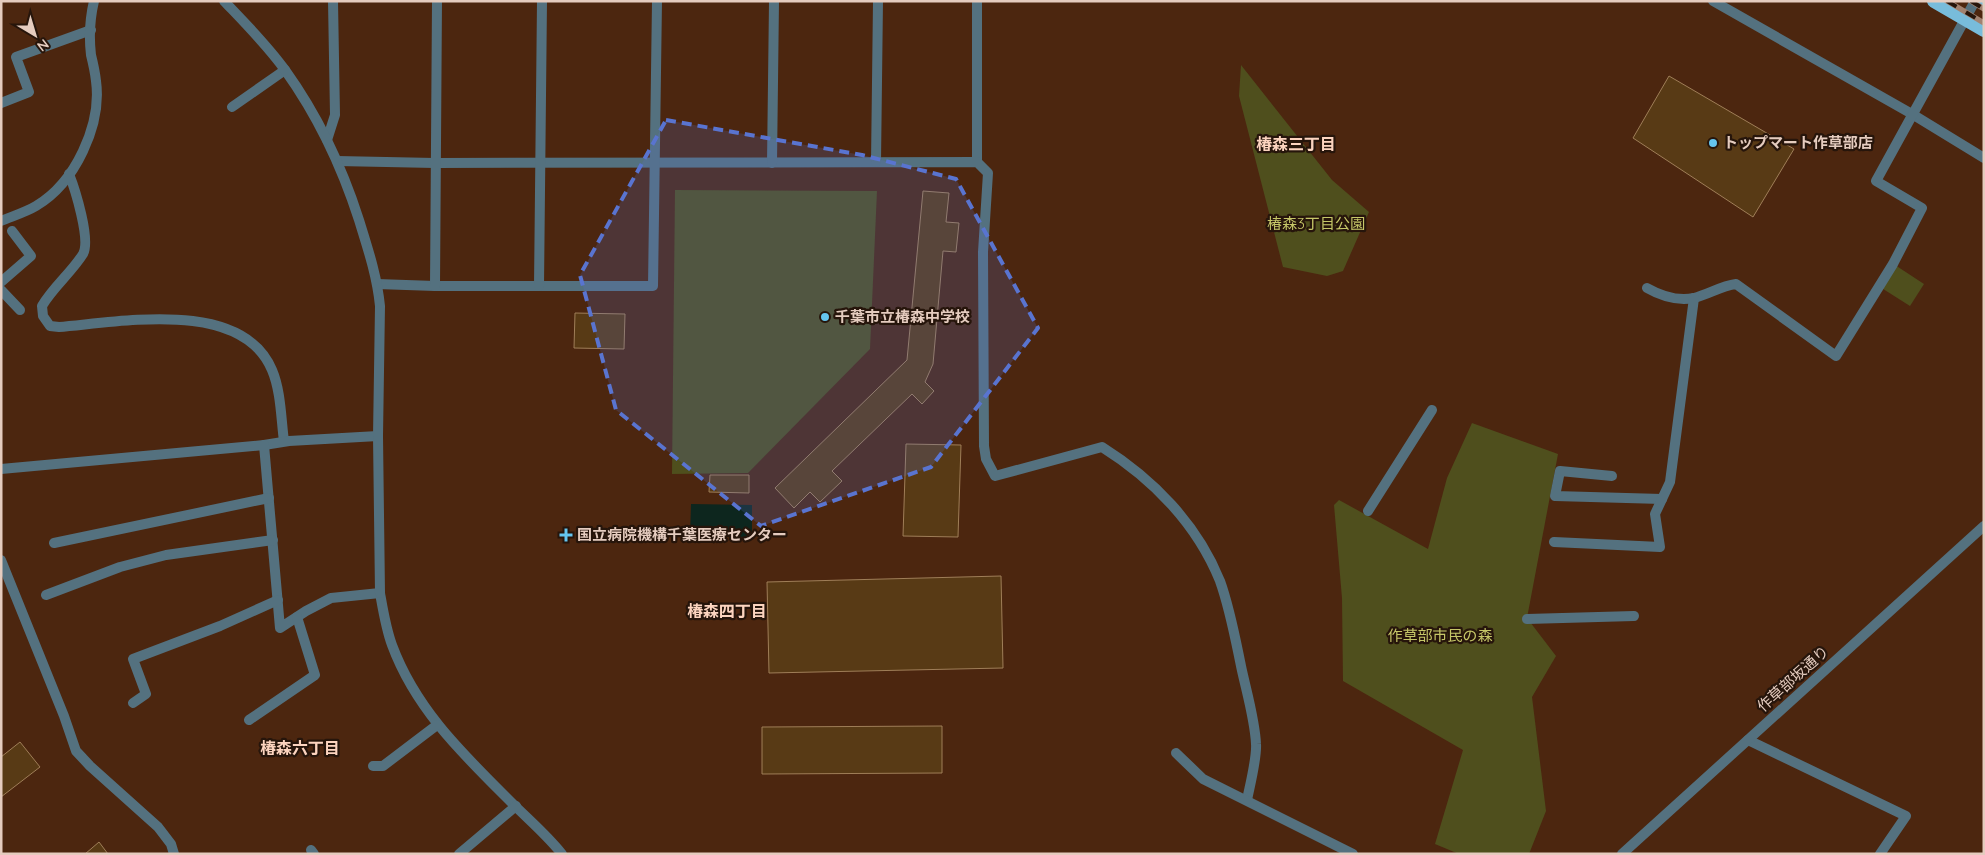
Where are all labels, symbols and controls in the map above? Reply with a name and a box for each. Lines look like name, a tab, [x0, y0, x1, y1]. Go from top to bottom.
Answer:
north arrow	[10, 10, 60, 60]
text: N	[33, 35, 53, 56]
place label: トップマート作草部店	[1723, 133, 1873, 152]
district label: 椿森三丁目	[1256, 134, 1336, 154]
marker: トップマート作草部店	[1707, 137, 1719, 149]
park label: 椿森3丁目公園	[1267, 214, 1365, 233]
place label: 千葉市立椿森中学校	[835, 307, 970, 326]
marker: 千葉市立椿森中学校	[819, 311, 831, 323]
place label: 国立病院機構千葉医療センター	[577, 525, 787, 544]
marker: 国立病院機構千葉医療センター	[559, 528, 573, 542]
district label: 椿森四丁目	[687, 601, 767, 621]
park label: 作草部市民の森	[1387, 626, 1493, 645]
street label: 作草部坂通り	[1753, 641, 1832, 716]
district label: 椿森六丁目	[260, 738, 340, 758]

